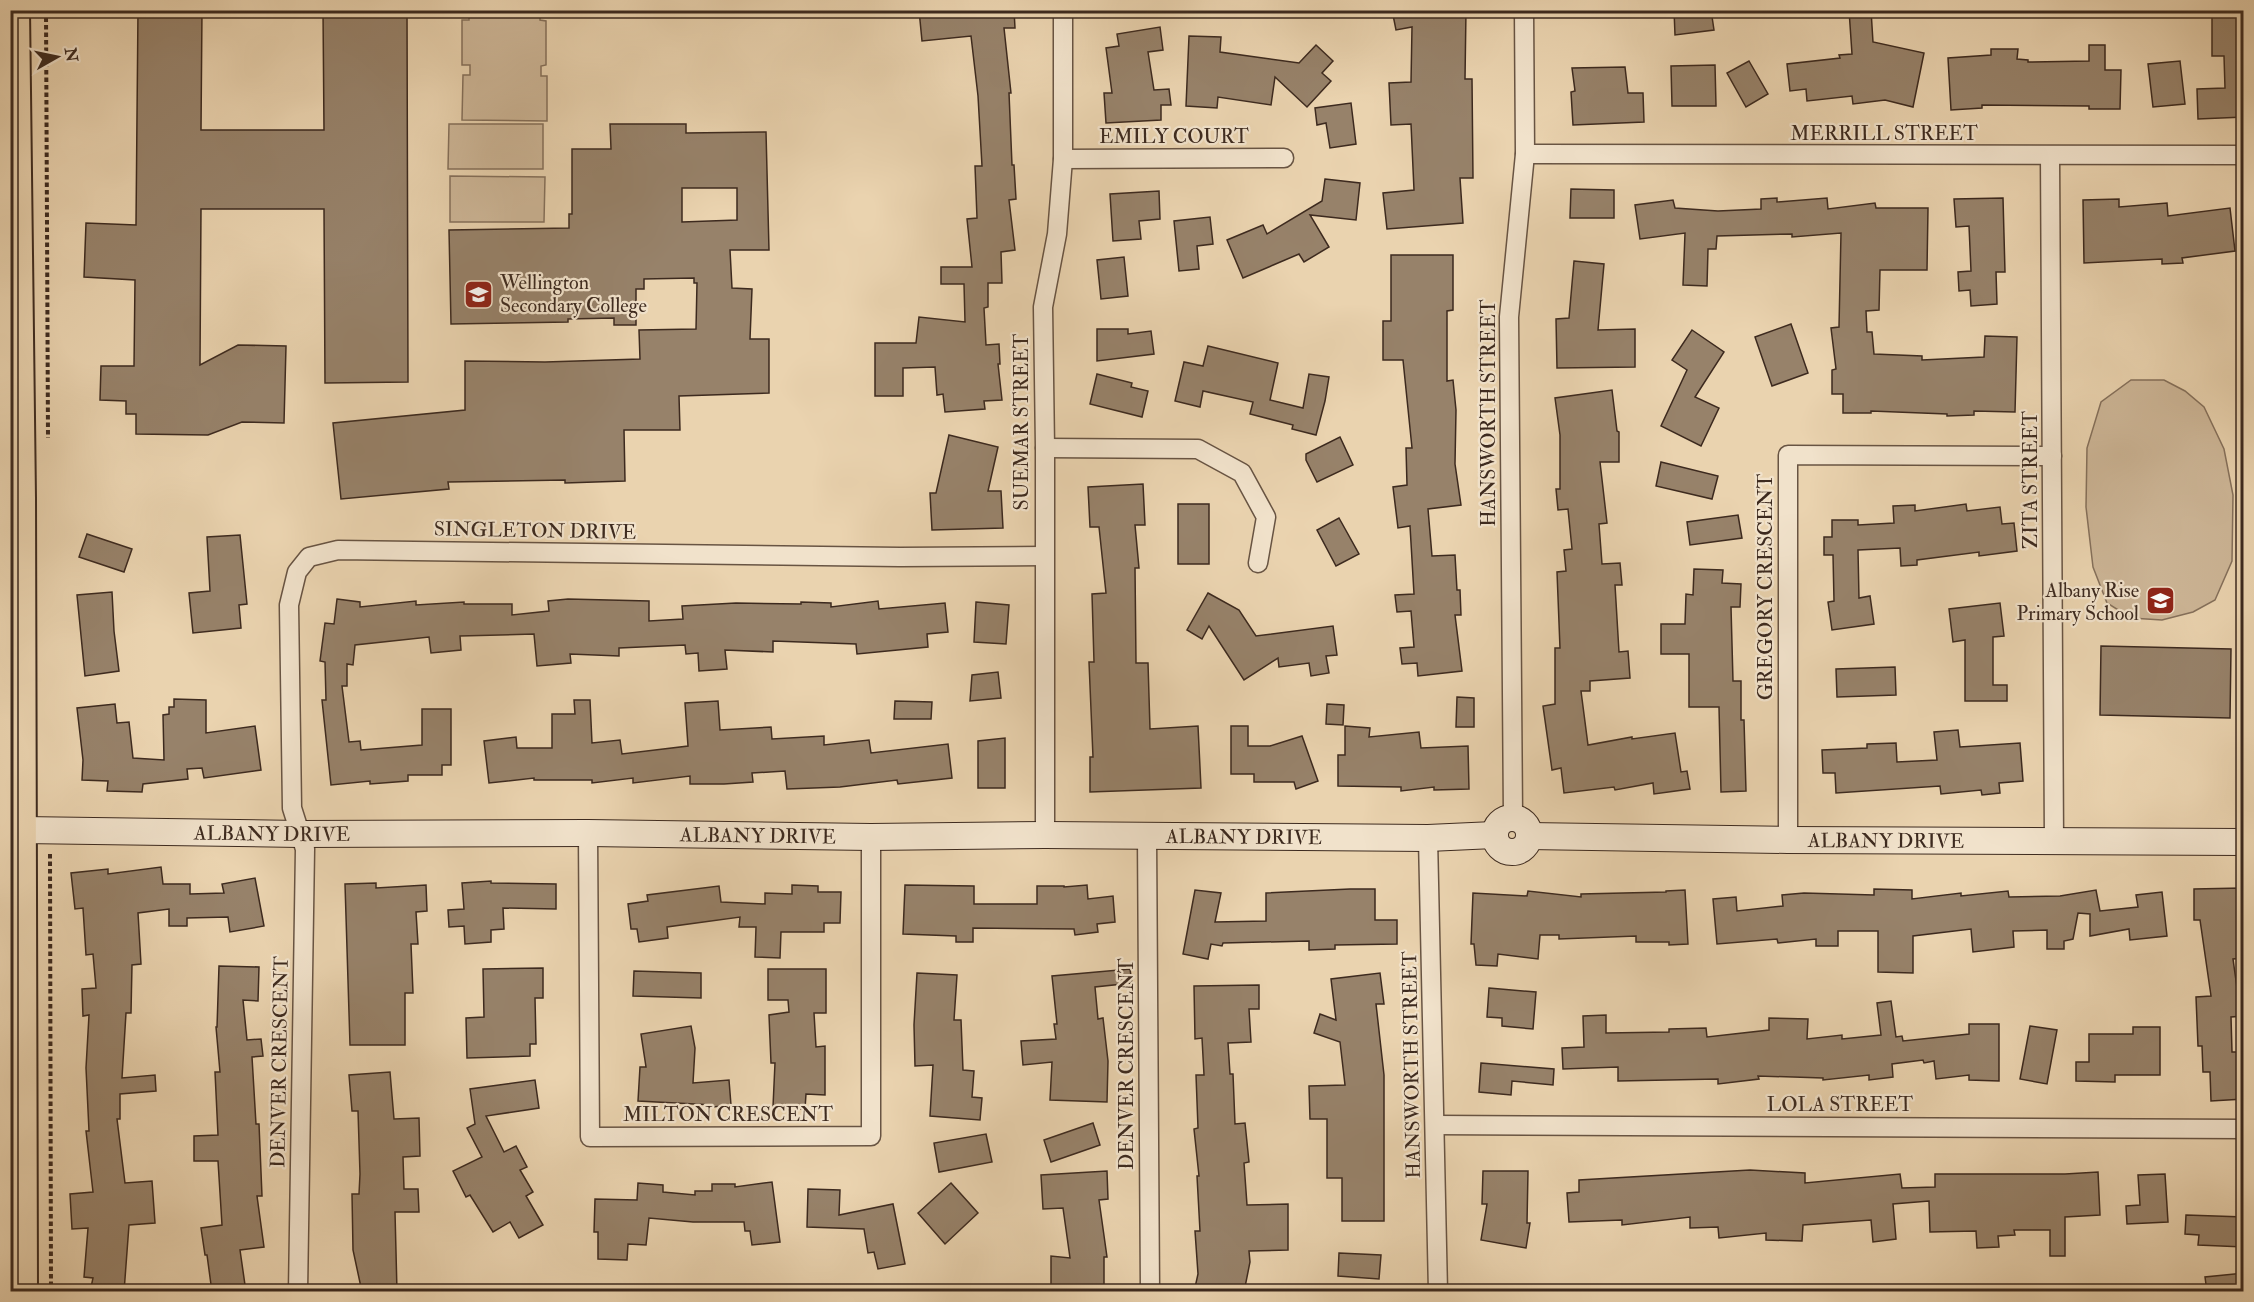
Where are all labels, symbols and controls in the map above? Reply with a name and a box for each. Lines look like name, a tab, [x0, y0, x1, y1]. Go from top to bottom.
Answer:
north arrow	[27, 27, 87, 87]
text: N	[60, 45, 82, 64]
street label: MERRILL STREET	[1790, 121, 1978, 146]
street label: EMILY COURT	[1099, 124, 1249, 149]
place label: Wellington Secondary College	[499, 270, 647, 318]
school or university icon: Wellington Secondary College	[463, 278, 495, 310]
street label: HANSWORTH STREET	[1476, 299, 1501, 527]
street label: SUEMAR STREET	[1009, 333, 1034, 510]
street label: ZITA STREET	[2018, 411, 2043, 549]
street label: GREGORY CRESCENT	[1753, 474, 1778, 700]
street label: SINGLETON DRIVE	[434, 516, 636, 545]
place label: Albany Rise Primary School	[2017, 578, 2139, 626]
school or university icon: Albany Rise Primary School	[2144, 585, 2176, 617]
street label: ALBANY DRIVE	[193, 820, 350, 847]
street label: ALBANY DRIVE	[679, 822, 836, 850]
street label: ALBANY DRIVE	[1165, 824, 1322, 850]
street label: ALBANY DRIVE	[1807, 828, 1964, 854]
street label: HANSWORTH STREET	[1397, 951, 1426, 1179]
street label: DENVER CRESCENT	[265, 956, 294, 1168]
street label: DENVER CRESCENT	[1114, 958, 1139, 1170]
street label: LOLA STREET	[1767, 1092, 1913, 1117]
street label: MILTON CRESCENT	[623, 1102, 833, 1127]

